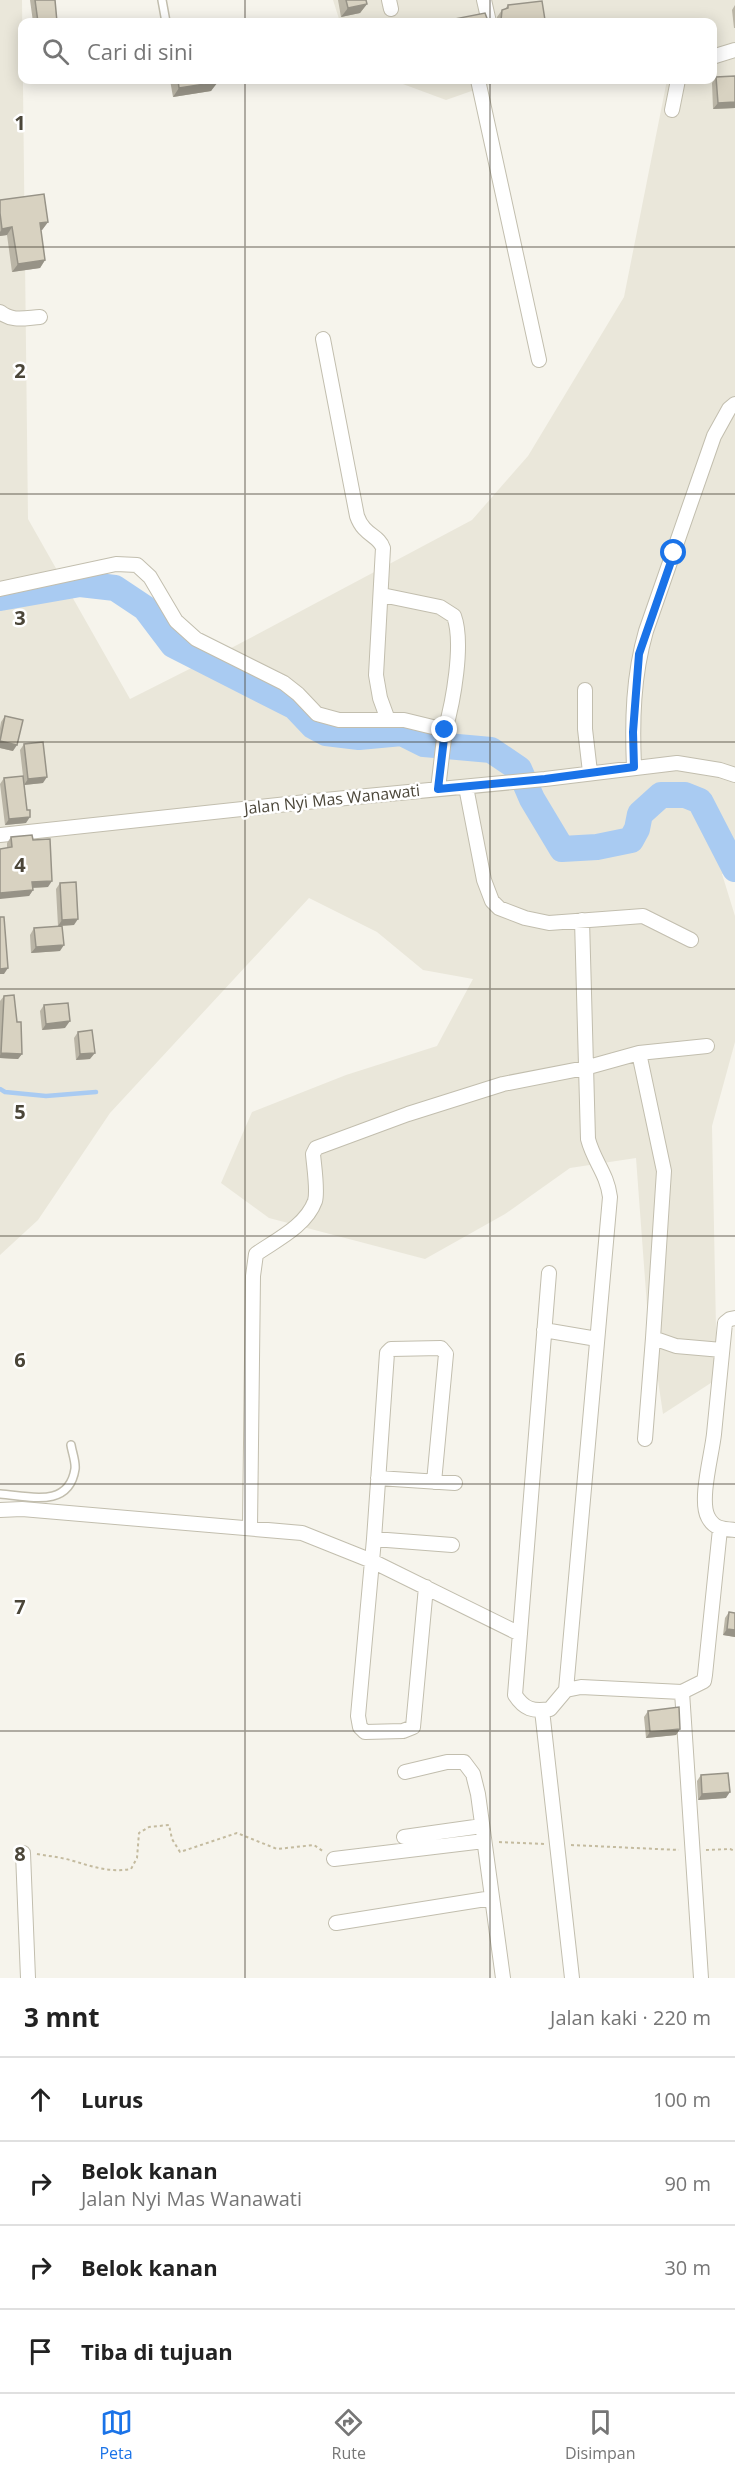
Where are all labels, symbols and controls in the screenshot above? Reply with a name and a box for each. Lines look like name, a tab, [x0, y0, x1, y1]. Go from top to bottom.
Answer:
search box	[18, 18, 717, 84]
icon: search	[39, 35, 72, 68]
text: Cari di sini	[87, 36, 193, 66]
text: 1	[14, 109, 26, 136]
text: 2	[14, 357, 26, 384]
route start	[660, 539, 686, 565]
text: 3	[14, 604, 26, 631]
route end	[431, 716, 457, 742]
street label: Jalan Nyi Mas Wanawati	[241, 779, 421, 819]
text: 4	[14, 851, 26, 878]
text: 5	[14, 1098, 26, 1125]
text: 6	[14, 1346, 26, 1373]
text: 7	[14, 1593, 26, 1620]
text: 8	[14, 1840, 26, 1867]
text: 3 mnt	[24, 1999, 100, 2035]
text: Jalan kaki · 220 m	[550, 2004, 711, 2031]
icon: ahead	[24, 2083, 57, 2116]
text: Lurus	[81, 2084, 143, 2114]
text: 100 m	[653, 2086, 711, 2113]
text: Belok kanan	[81, 2155, 218, 2185]
icon: right	[24, 2167, 57, 2200]
text: 90 m	[664, 2170, 711, 2197]
text: Jalan Nyi Mas Wanawati	[81, 2185, 302, 2212]
icon: right	[24, 2251, 57, 2284]
text: Belok kanan	[81, 2252, 218, 2282]
text: 30 m	[664, 2254, 711, 2281]
icon: arrive	[24, 2335, 57, 2368]
text: Tiba di tujuan	[81, 2336, 233, 2366]
tab: Peta	[99, 2406, 133, 2464]
tab: Rute	[332, 2406, 366, 2464]
tab: Disimpan	[565, 2406, 636, 2464]

